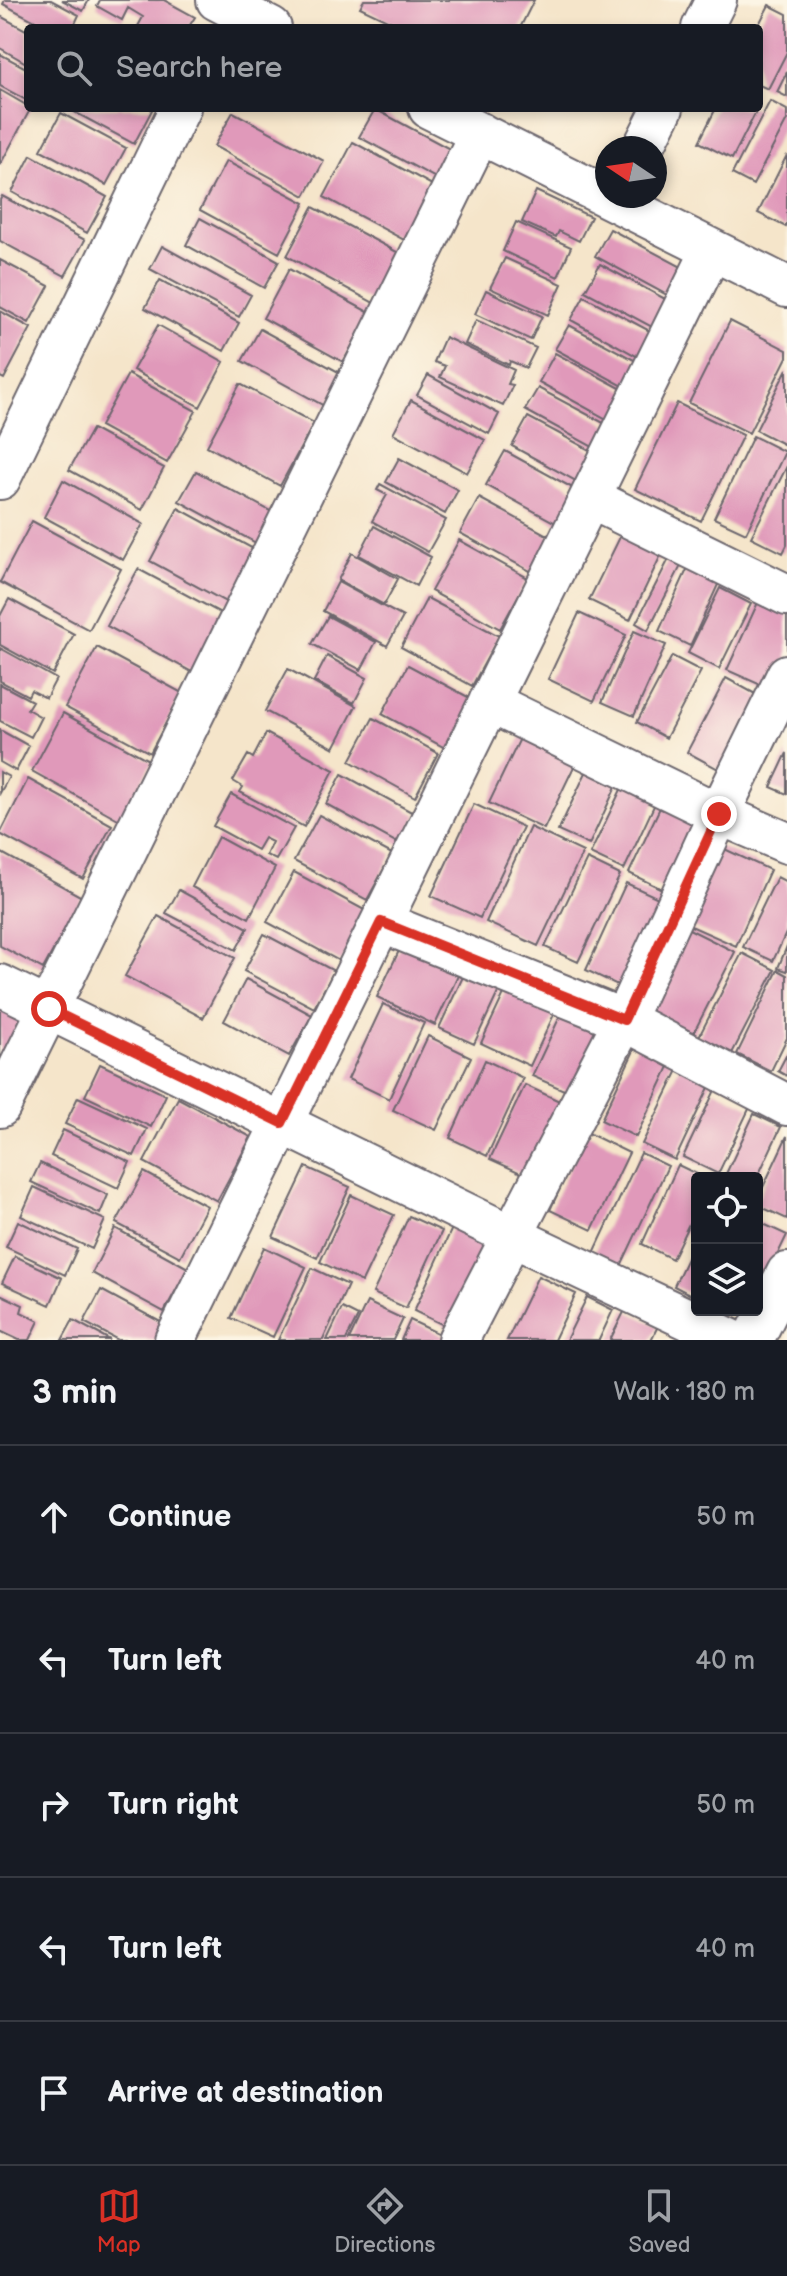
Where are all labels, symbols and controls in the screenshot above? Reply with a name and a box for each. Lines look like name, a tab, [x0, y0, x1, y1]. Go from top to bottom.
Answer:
search box	[24, 24, 763, 112]
icon: search	[52, 46, 96, 90]
text: Search here	[116, 50, 282, 86]
north arrow	[595, 136, 667, 208]
route end	[701, 796, 737, 832]
route start	[31, 991, 67, 1027]
map controls	[691, 1172, 763, 1316]
button: locate	[691, 1172, 763, 1244]
button: layers	[691, 1244, 763, 1316]
text: 3 min	[32, 1372, 117, 1413]
text: Walk · 180 m	[614, 1377, 755, 1408]
icon: ahead	[32, 1495, 76, 1539]
text: Continue	[108, 1499, 231, 1535]
text: 50 m	[696, 1502, 755, 1533]
icon: left	[32, 1639, 76, 1683]
text: Turn left	[108, 1643, 222, 1679]
text: 40 m	[695, 1646, 755, 1677]
icon: right	[32, 1783, 76, 1827]
text: Turn right	[108, 1787, 239, 1823]
text: 50 m	[696, 1790, 755, 1821]
icon: left	[32, 1927, 76, 1971]
text: Turn left	[108, 1931, 222, 1967]
text: 40 m	[695, 1934, 755, 1965]
icon: arrive	[32, 2071, 76, 2115]
text: Arrive at destination	[108, 2075, 384, 2111]
tab: Map	[97, 2184, 141, 2259]
tab: Directions	[334, 2184, 435, 2259]
tab: Saved	[629, 2184, 690, 2259]

